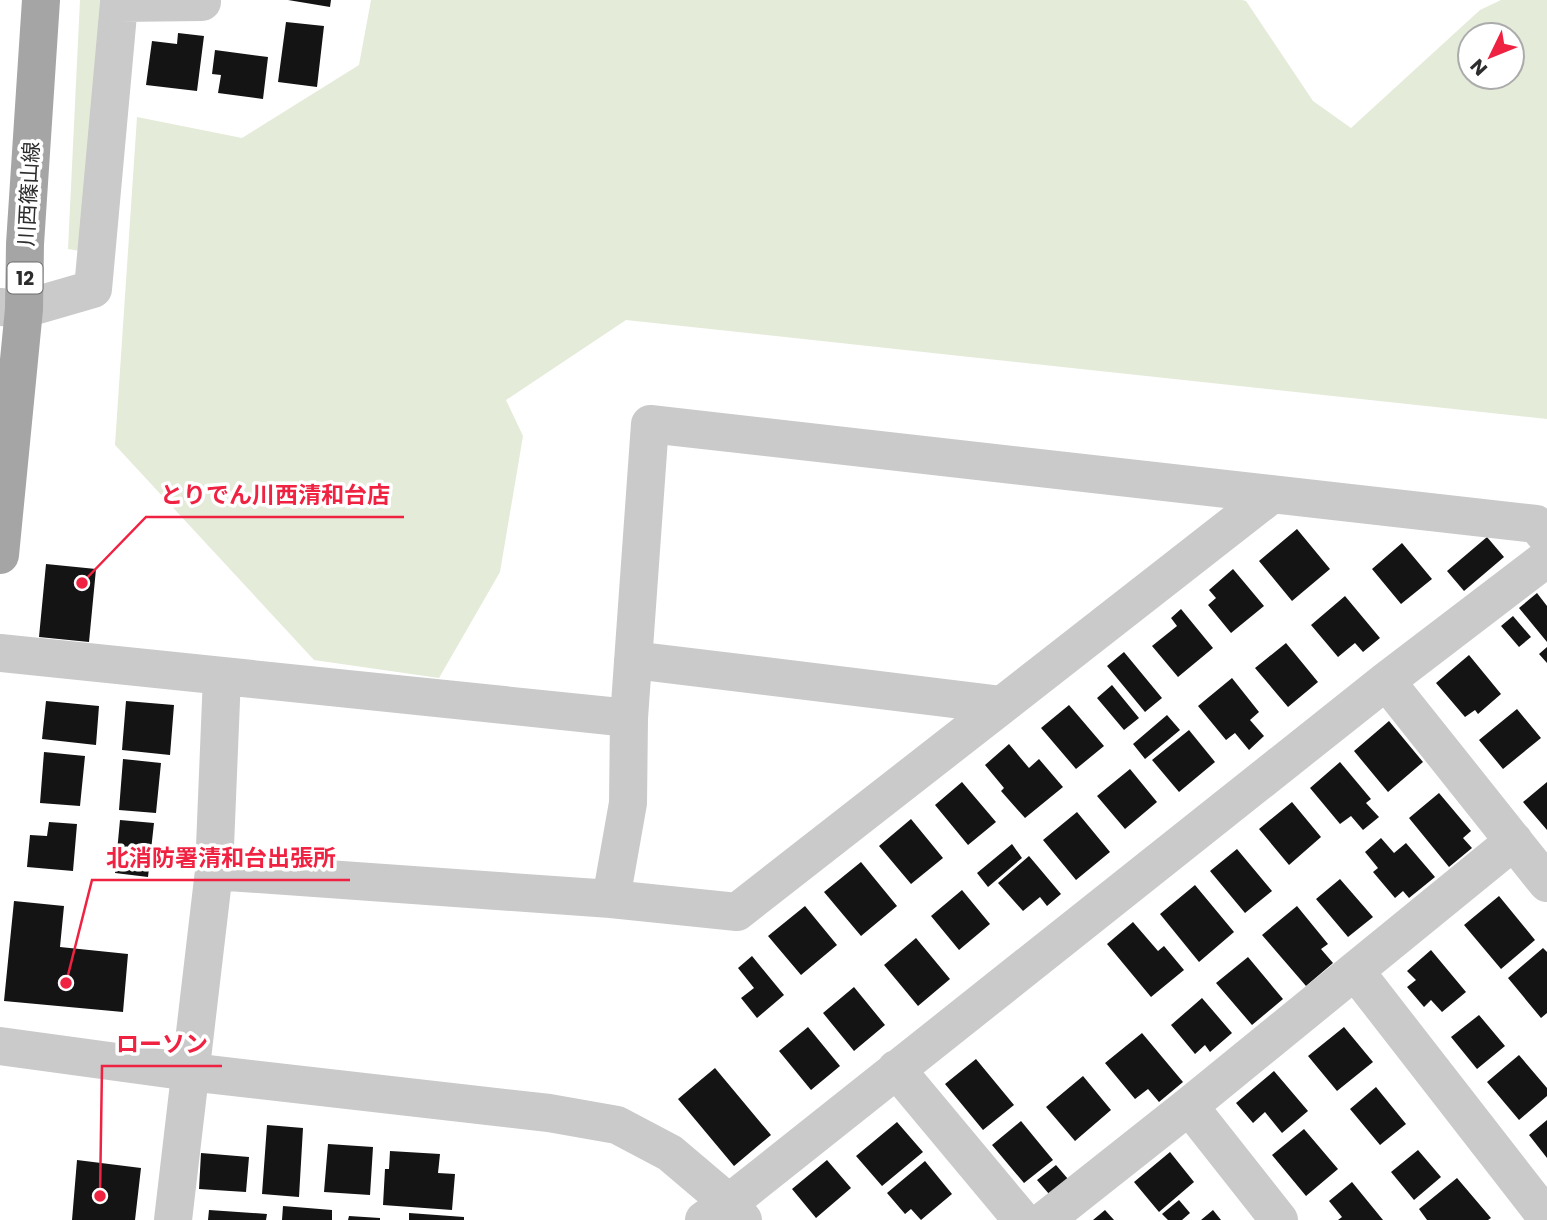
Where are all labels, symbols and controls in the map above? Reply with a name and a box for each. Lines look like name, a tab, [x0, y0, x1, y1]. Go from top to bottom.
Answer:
north arrow	[1456, 21, 1526, 91]
text: N	[1464, 53, 1494, 82]
street label: 川西篠山線	[11, 141, 46, 247]
road number: 12	[8, 262, 42, 294]
callout: とりでん川西清和台店	[146, 473, 404, 517]
text: とりでん川西清和台店	[160, 479, 390, 511]
callout: 北消防署清和台出張所	[92, 836, 350, 880]
text: 北消防署清和台出張所	[106, 842, 336, 874]
callout: ローソン	[102, 1022, 222, 1066]
text: ローソン	[116, 1028, 208, 1060]

